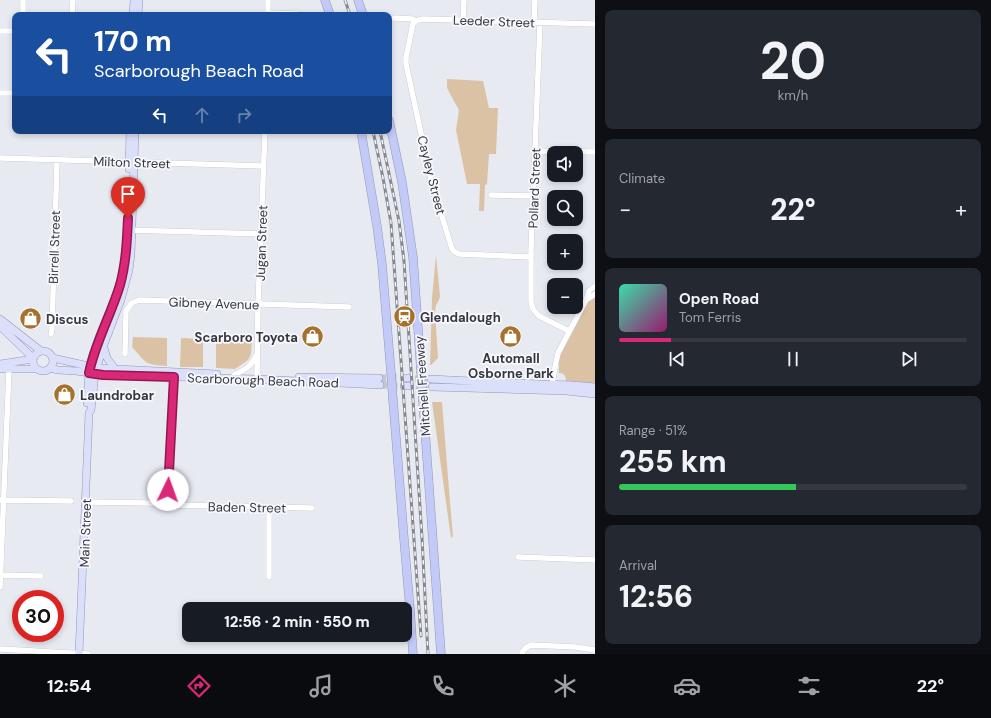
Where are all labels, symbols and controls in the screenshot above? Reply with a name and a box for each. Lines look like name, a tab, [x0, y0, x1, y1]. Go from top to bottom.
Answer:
street label: Leeder Street	[453, 12, 535, 31]
text: 170 m	[94, 23, 172, 60]
text: 20	[760, 27, 826, 95]
icon: left	[28, 28, 80, 80]
text: Scarborough Beach Road	[94, 59, 304, 83]
text: km/h	[778, 87, 808, 104]
icon: left	[149, 104, 171, 126]
icon: ahead	[191, 104, 213, 126]
icon: right	[233, 104, 255, 126]
street label: Cayley Street	[413, 134, 450, 216]
map controls	[547, 146, 583, 314]
button: sound	[547, 146, 583, 182]
street label: Pollard Street	[525, 147, 544, 229]
street label: Milton Street	[93, 153, 171, 172]
text: Climate	[619, 170, 665, 187]
pin	[111, 177, 145, 218]
icon: arrive	[117, 183, 139, 205]
button: search	[547, 190, 583, 226]
text: 22°	[770, 190, 816, 229]
text: −	[619, 195, 631, 224]
text: +	[955, 195, 967, 224]
street label: Jugan Street	[252, 205, 271, 281]
street label: Birrell Street	[45, 210, 64, 284]
button: +	[547, 234, 583, 270]
button: −	[547, 278, 583, 314]
text: Open Road	[679, 289, 759, 309]
street label: Gibney Avenue	[168, 293, 260, 314]
station icon: Glendalough	[391, 304, 417, 330]
shop icon: Discus	[17, 306, 43, 332]
place label: Glendalough	[420, 309, 501, 326]
text: Tom Ferris	[679, 309, 741, 326]
place label: Discus	[46, 311, 89, 328]
shop icon: Automall Osborne Park	[498, 323, 524, 349]
shop icon: Scarboro Toyota	[300, 324, 326, 350]
place label: Scarboro Toyota	[195, 329, 298, 346]
street label: Mitchell Freeway	[411, 335, 434, 437]
icon: previous	[666, 348, 688, 370]
icon: pause	[782, 348, 804, 370]
icon: next	[898, 348, 920, 370]
place label: Automall Osborne Park	[468, 350, 554, 382]
street label: Scarborough Beach Road	[187, 369, 339, 392]
shop icon: Laundrobar	[52, 382, 78, 408]
place label: Laundrobar	[80, 387, 155, 404]
text: Range · 51%	[619, 422, 687, 439]
text: 255 km	[619, 442, 727, 481]
position arrow	[147, 469, 189, 511]
street label: Main Street	[76, 498, 95, 568]
street label: Baden Street	[208, 498, 286, 517]
text: Arrival	[619, 557, 657, 574]
text: 12:56	[619, 577, 693, 616]
speed limit sign: 30	[12, 590, 64, 642]
text: 12:56 · 2 min · 550 m	[224, 612, 370, 632]
icon: directions	[185, 672, 213, 700]
icon: music	[307, 672, 335, 700]
icon: phone	[429, 672, 457, 700]
icon: climate	[551, 672, 579, 700]
icon: car	[673, 672, 701, 700]
icon: filters	[795, 672, 823, 700]
text: 12:54	[47, 674, 91, 698]
text: 22°	[917, 674, 944, 698]

